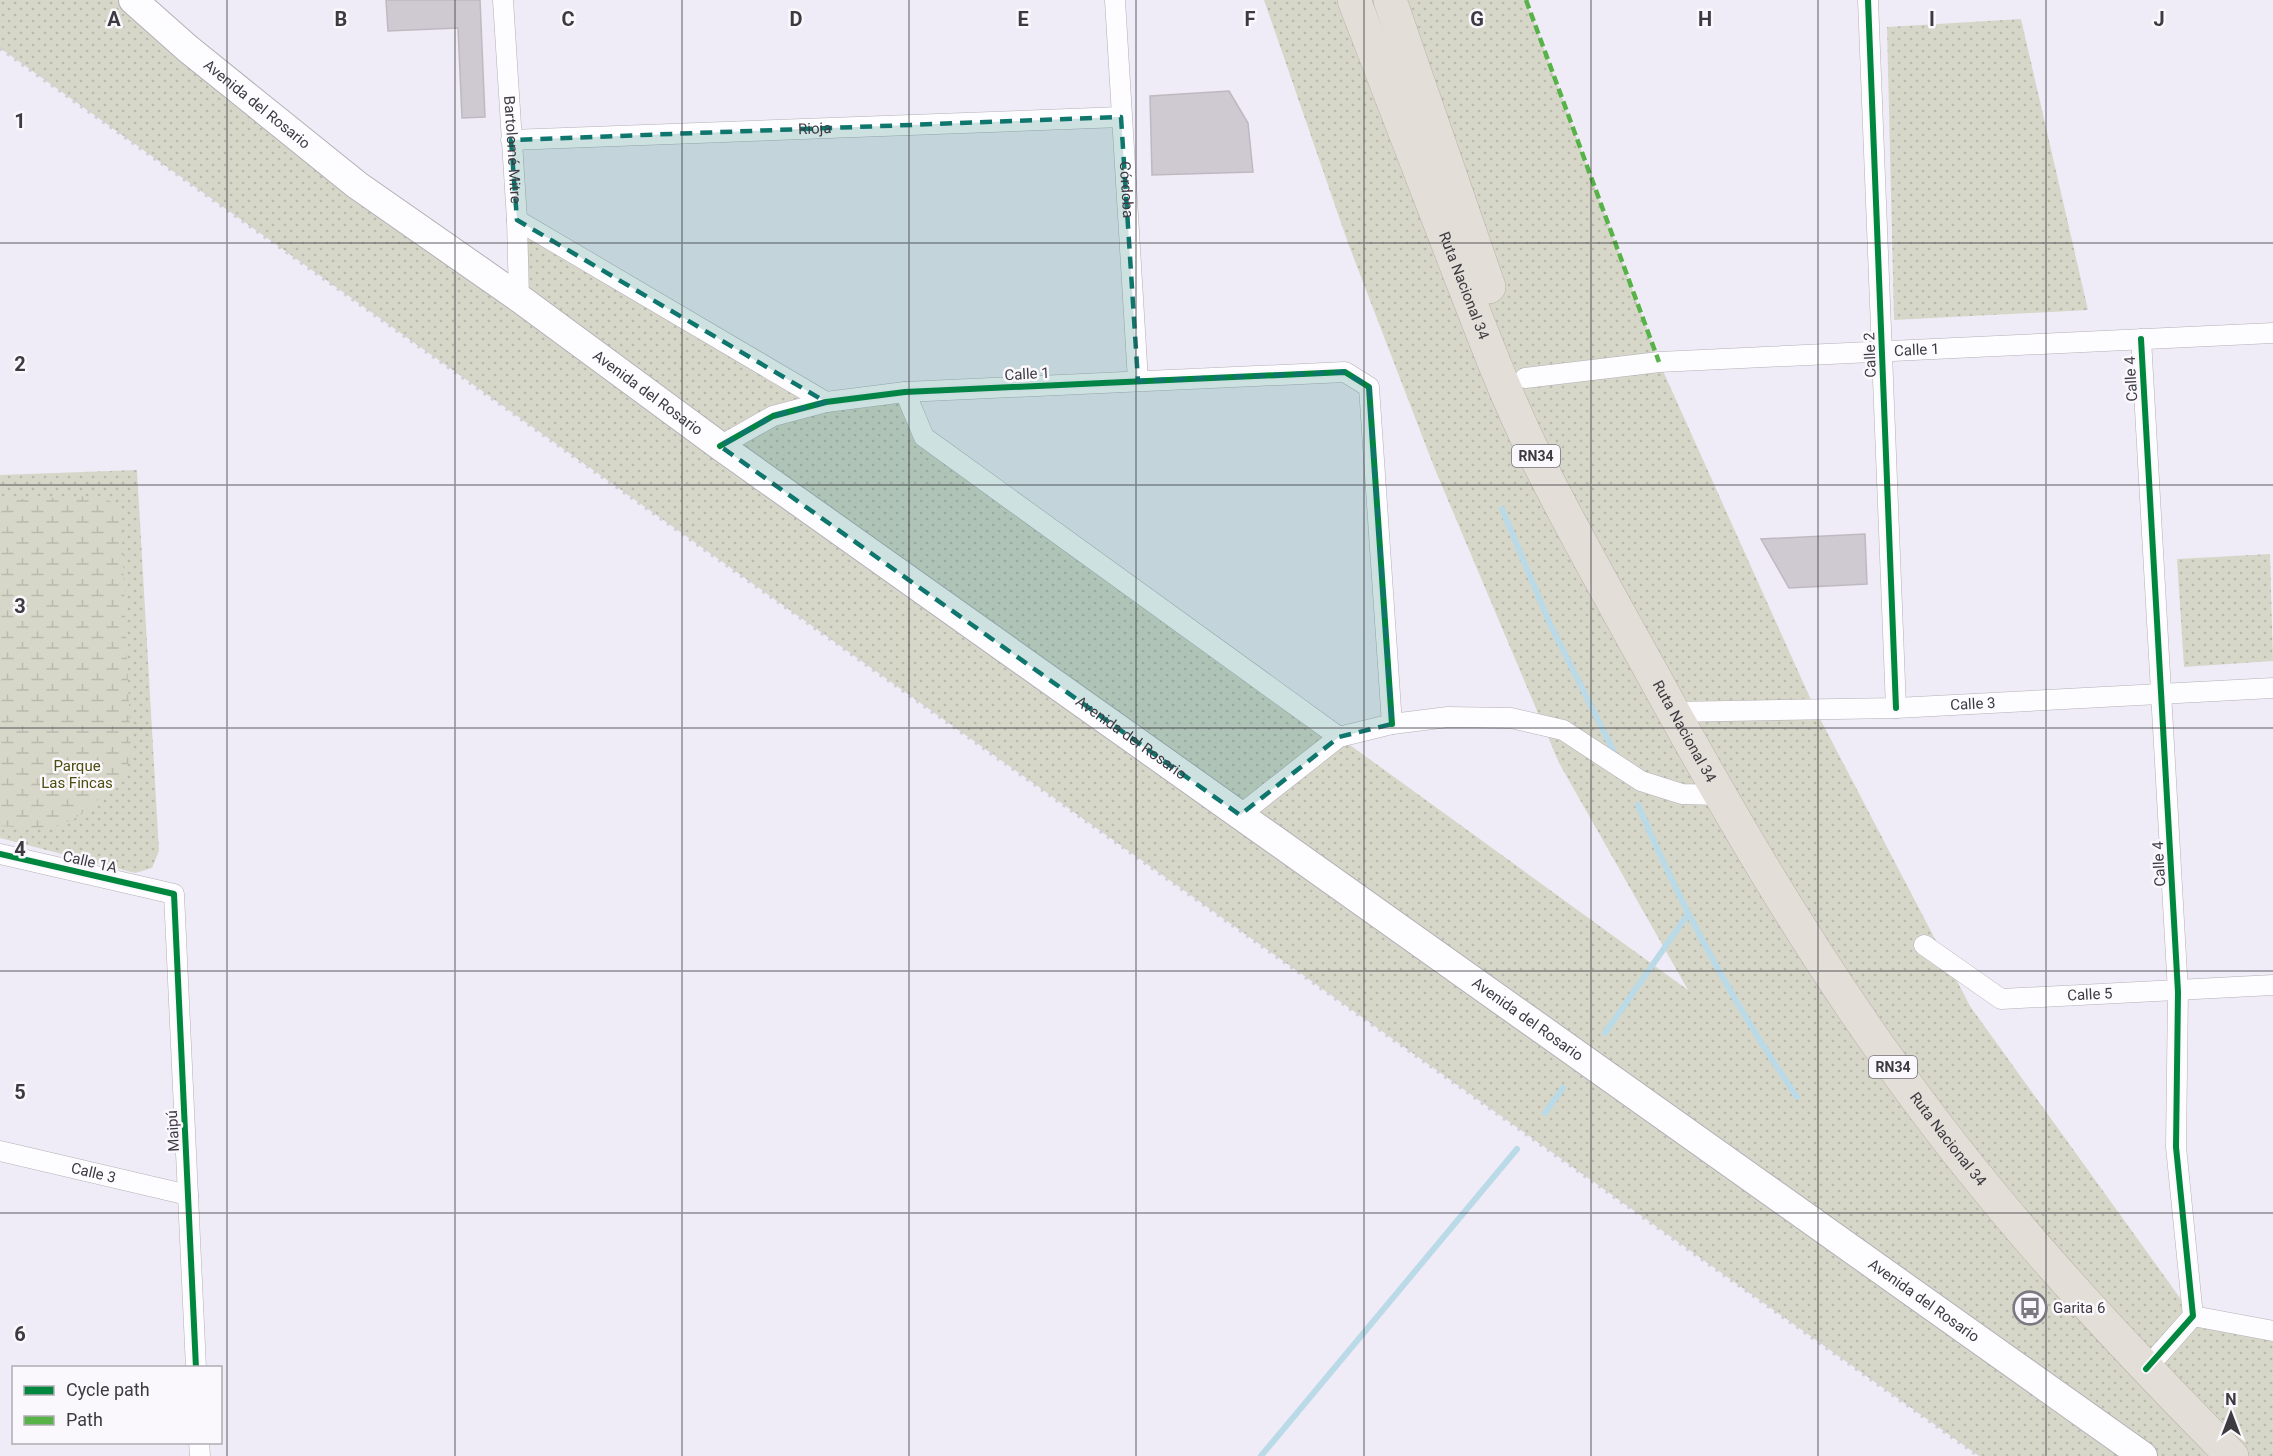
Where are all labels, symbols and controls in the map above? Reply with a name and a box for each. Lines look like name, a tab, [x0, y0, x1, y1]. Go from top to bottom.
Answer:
text: A	[107, 7, 121, 31]
text: B	[335, 7, 347, 31]
text: C	[561, 7, 575, 31]
text: D	[790, 7, 803, 31]
text: E	[1017, 7, 1029, 31]
text: F	[1245, 7, 1256, 31]
text: G	[1470, 7, 1484, 31]
text: H	[1698, 7, 1712, 31]
text: I	[1929, 7, 1935, 31]
text: J	[2153, 7, 2165, 31]
street label: Avenida del Rosario	[200, 56, 314, 153]
street label: Bartolomé Mitre	[500, 95, 525, 204]
text: 1	[14, 109, 26, 133]
street label: Rioja	[798, 119, 832, 138]
street label: Córdoba	[1116, 161, 1137, 219]
street label: Ruta Nacional 34	[1435, 229, 1493, 343]
street label: Calle 2	[1860, 332, 1880, 378]
street label: Calle 1	[1894, 340, 1940, 360]
street label: Avenida del Rosario	[589, 346, 706, 439]
text: 2	[14, 352, 26, 376]
street label: Calle 4	[2121, 355, 2141, 402]
street label: Calle 1	[1004, 364, 1050, 384]
road number: RN34	[1512, 445, 1560, 467]
text: 3	[14, 594, 26, 618]
street label: Ruta Nacional 34	[1649, 677, 1720, 786]
street label: Avenida del Rosario	[1072, 692, 1190, 783]
street label: Calle 3	[1950, 694, 1996, 714]
park label: Parque Las Fincas	[41, 757, 113, 792]
text: 4	[14, 837, 26, 861]
street label: Calle 4	[2149, 840, 2169, 887]
street label: Calle 1A	[61, 847, 119, 877]
street label: Avenida del Rosario	[1469, 974, 1586, 1065]
street label: Calle 5	[2067, 984, 2113, 1005]
road number: RN34	[1869, 1056, 1917, 1078]
text: 5	[14, 1080, 26, 1104]
street label: Ruta Nacional 34	[1906, 1089, 1990, 1190]
street label: Maipú	[163, 1110, 183, 1152]
street label: Calle 3	[69, 1159, 118, 1187]
street label: Avenida del Rosario	[1865, 1255, 1983, 1346]
bus stop icon: Garita 6	[2012, 1290, 2048, 1326]
place label: Garita 6	[2053, 1299, 2105, 1317]
text: 6	[14, 1322, 26, 1346]
legend	[12, 1366, 222, 1444]
text: Cycle path	[66, 1379, 150, 1400]
north arrow	[2201, 1384, 2261, 1444]
text: N	[2225, 1390, 2237, 1409]
text: Path	[66, 1409, 103, 1430]

